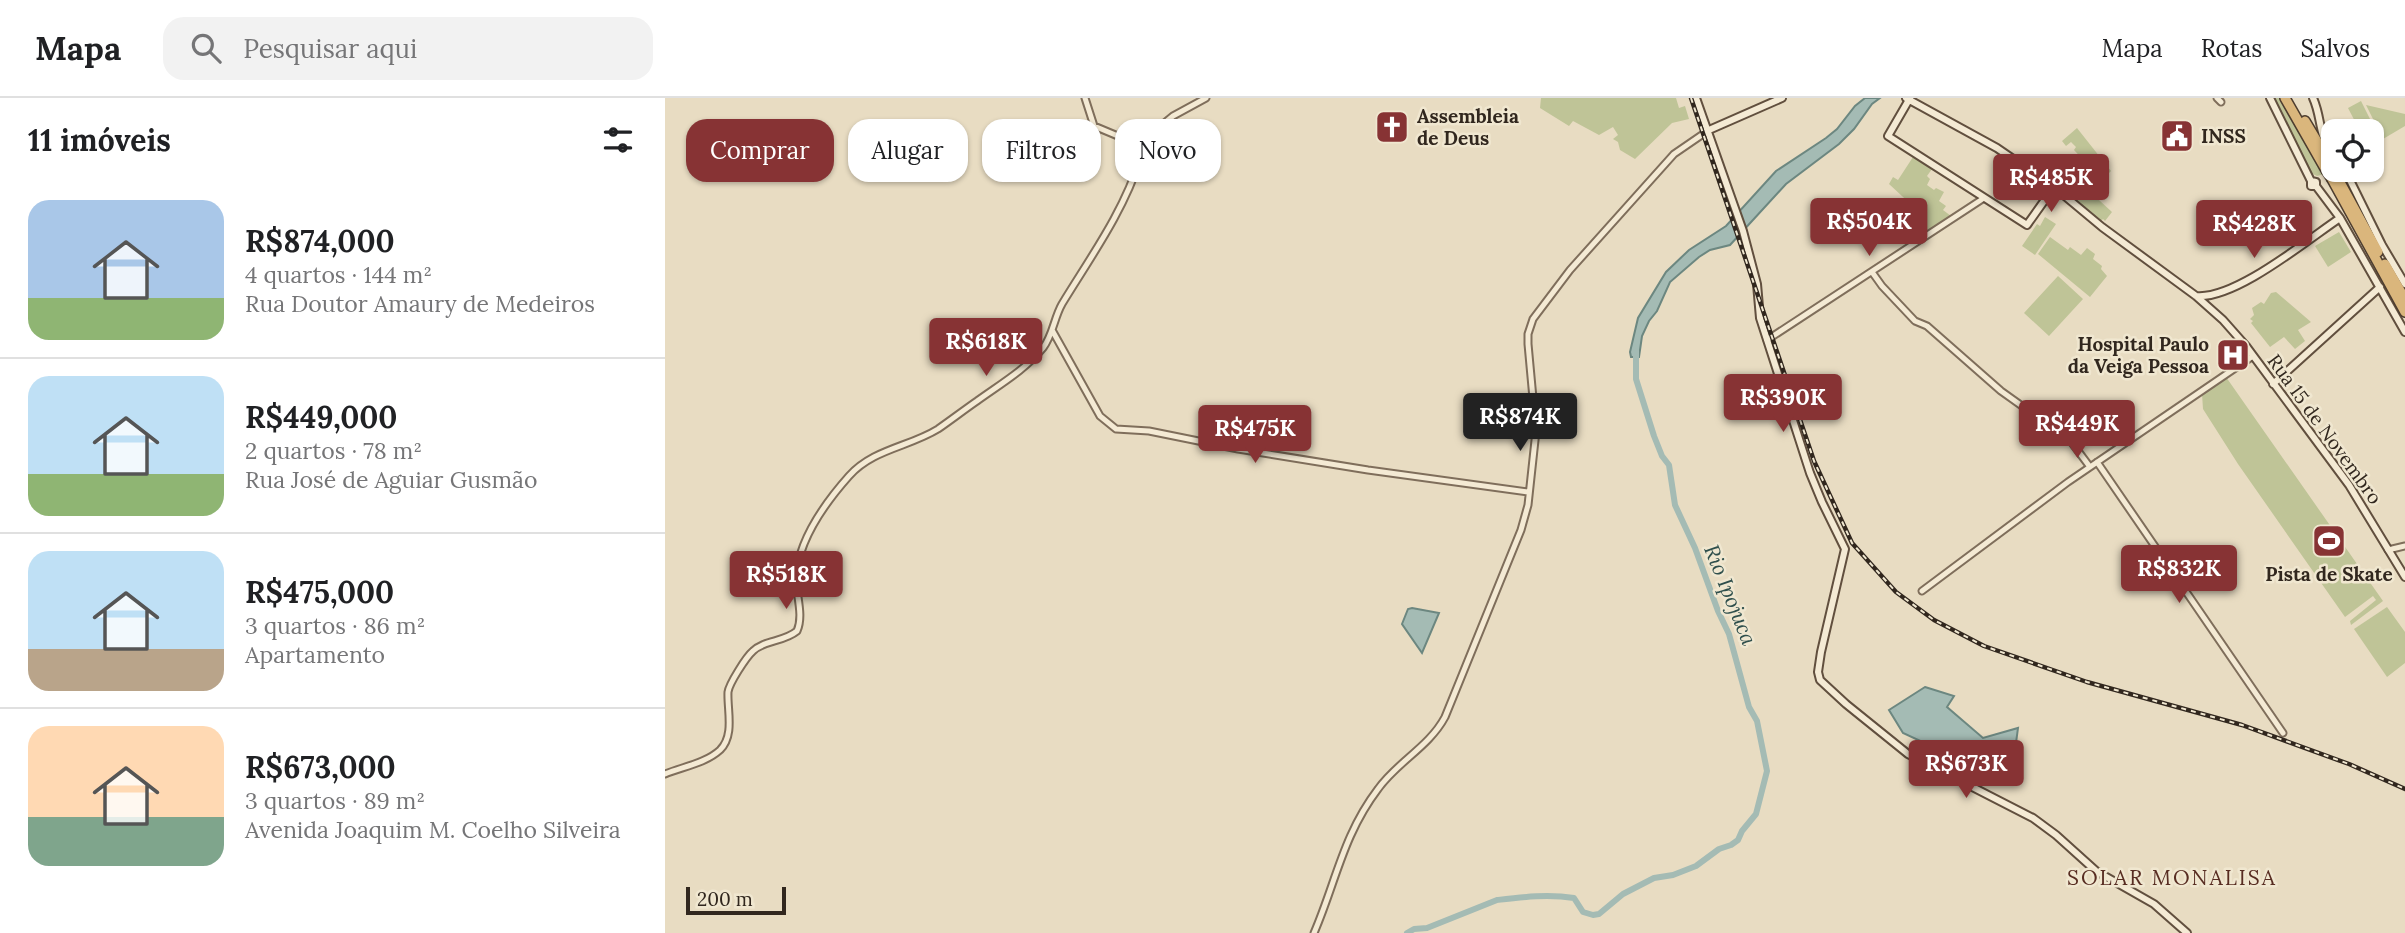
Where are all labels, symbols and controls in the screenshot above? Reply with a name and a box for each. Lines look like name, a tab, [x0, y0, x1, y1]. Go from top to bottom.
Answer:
search box	[163, 17, 653, 80]
text: Mapa	[35, 27, 121, 69]
icon: search	[187, 29, 225, 67]
text: Pesquisar aqui	[243, 32, 417, 65]
text: Mapa	[2102, 33, 2163, 64]
text: Rotas	[2201, 33, 2262, 64]
text: Salvos	[2300, 33, 2370, 64]
place label: Assembleia de Deus	[1417, 104, 1519, 150]
church icon: Assembleia de Deus	[1373, 108, 1411, 146]
public building icon: INSS	[2158, 117, 2196, 155]
chip: Comprar	[686, 119, 834, 182]
chip: Alugar	[848, 119, 968, 182]
chip: Filtros	[982, 119, 1101, 182]
chip: Novo	[1115, 119, 1221, 182]
map controls	[2321, 119, 2384, 182]
button: locate	[2321, 119, 2384, 182]
text: 11 imóveis	[28, 121, 171, 159]
icon: filters	[599, 121, 637, 159]
place label: INSS	[2201, 124, 2246, 148]
pin: R$485K	[1994, 155, 2108, 214]
text: R$485K	[2009, 162, 2093, 191]
pin: R$504K	[1812, 198, 1926, 258]
pin: R$428K	[2197, 200, 2311, 260]
text: R$504K	[1826, 206, 1912, 235]
text: R$428K	[2212, 208, 2296, 237]
text: R$874,000	[245, 222, 395, 260]
icon: home	[84, 228, 168, 312]
text: 4 quartos · 144 m²	[245, 260, 432, 289]
text: Rua Doutor Amaury de Medeiros	[245, 289, 595, 318]
pin: R$618K	[929, 318, 1043, 378]
text: R$618K	[945, 326, 1027, 355]
place label: Hospital Paulo da Veiga Pessoa	[2068, 332, 2209, 378]
hospital icon: Hospital Paulo da Veiga Pessoa	[2214, 336, 2252, 374]
street label: Rua 15 de Novembro	[2263, 349, 2387, 509]
pin: R$390K	[1726, 374, 1840, 434]
text: R$390K	[1740, 382, 1826, 411]
pin: R$874K	[1463, 394, 1577, 453]
text: R$449,000	[245, 398, 397, 436]
pin: R$449K	[2020, 400, 2134, 460]
text: R$874K	[1479, 401, 1561, 430]
icon: home	[84, 404, 168, 488]
pin: R$475K	[1198, 406, 1312, 465]
text: R$449K	[2035, 408, 2119, 437]
text: R$475K	[1214, 413, 1296, 442]
text: 2 quartos · 78 m²	[245, 436, 422, 465]
text: Rua José de Aguiar Gusmão	[245, 465, 537, 494]
sports icon: Pista de Skate	[2310, 522, 2348, 560]
water label: Rio Ipojuca	[1698, 541, 1763, 649]
pin: R$832K	[2122, 546, 2236, 605]
pin: R$518K	[729, 552, 843, 611]
text: R$832K	[2137, 553, 2221, 582]
text: R$518K	[746, 559, 826, 588]
place label: Pista de Skate	[2265, 562, 2393, 586]
text: R$475,000	[245, 573, 394, 611]
icon: home	[84, 579, 168, 663]
text: 3 quartos · 86 m²	[245, 611, 425, 640]
text: Apartamento	[245, 640, 385, 669]
pin: R$673K	[1909, 740, 2023, 800]
text: R$673,000	[245, 748, 396, 786]
text: R$673K	[1925, 748, 2007, 777]
icon: home	[84, 754, 168, 838]
text: 3 quartos · 89 m²	[245, 786, 425, 815]
text: Avenida Joaquim M. Coelho Silveira	[245, 815, 621, 844]
district label: SOLAR MONALISA	[2067, 864, 2277, 891]
scale bar	[686, 884, 786, 916]
text: 200 m	[697, 887, 753, 911]

